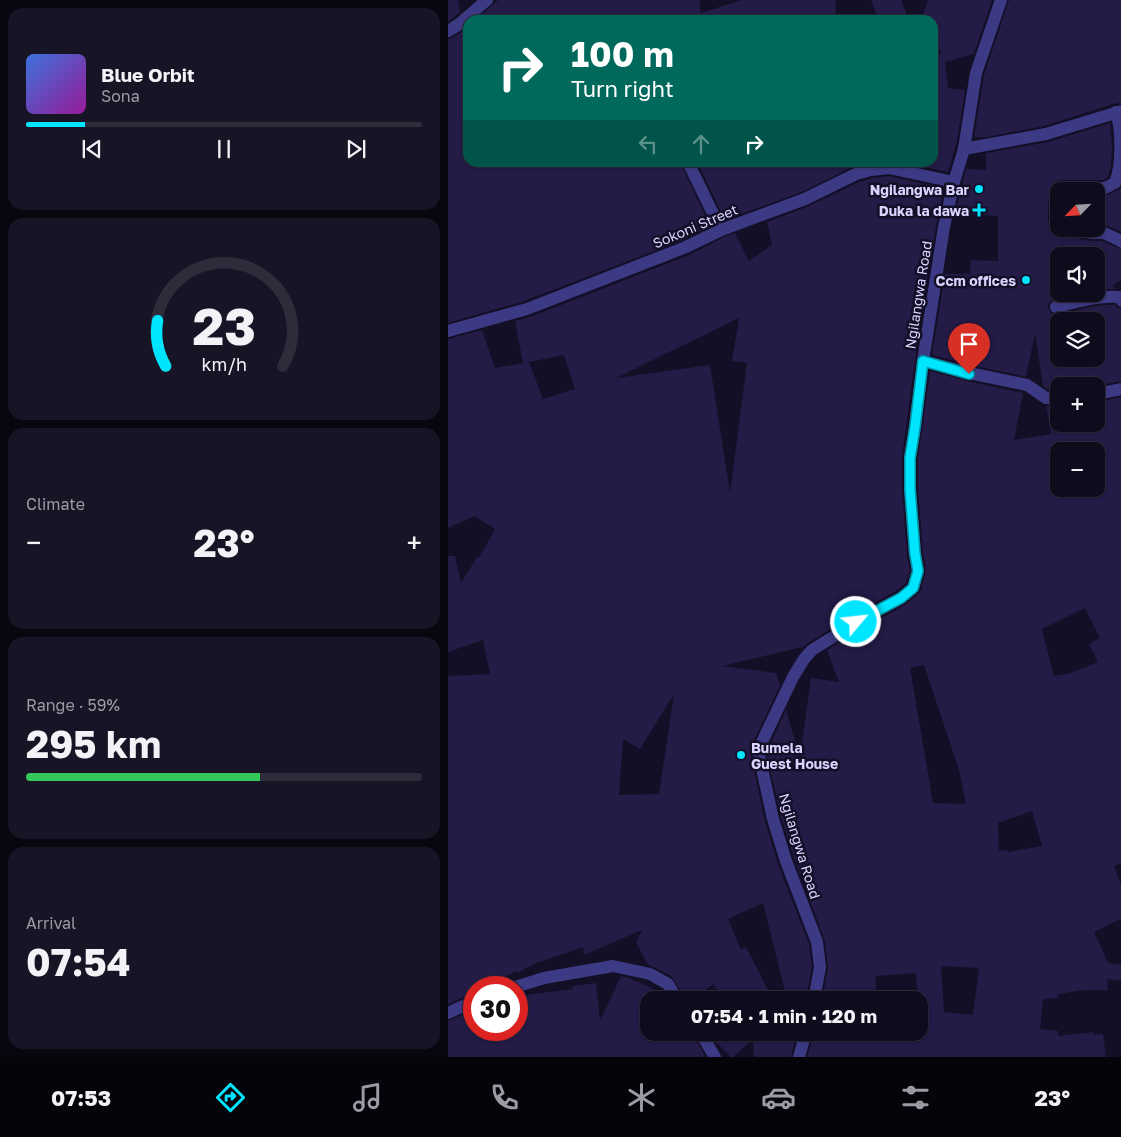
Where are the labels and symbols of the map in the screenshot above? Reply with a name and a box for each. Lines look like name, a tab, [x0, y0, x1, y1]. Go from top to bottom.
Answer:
place label: Ngilangwa Bar	[870, 181, 970, 198]
north arrow	[1050, 182, 1106, 238]
marker: Ngilangwa Bar	[973, 183, 985, 195]
street label: Sokoni Street	[650, 200, 740, 252]
place label: Duka la dawa	[879, 202, 969, 219]
marker: Duka la dawa	[973, 204, 985, 216]
street label: Ngilangwa Road	[901, 240, 935, 350]
place label: Ccm offices	[935, 272, 1016, 289]
marker: Ccm offices	[1020, 274, 1032, 286]
pin	[948, 323, 990, 374]
position arrow	[829, 595, 881, 647]
place label: Bumela Guest House	[751, 739, 838, 772]
marker: Bumela Guest House	[735, 749, 747, 761]
street label: Ngilangwa Road	[776, 791, 824, 901]
speed limit sign: 30	[463, 976, 528, 1041]

